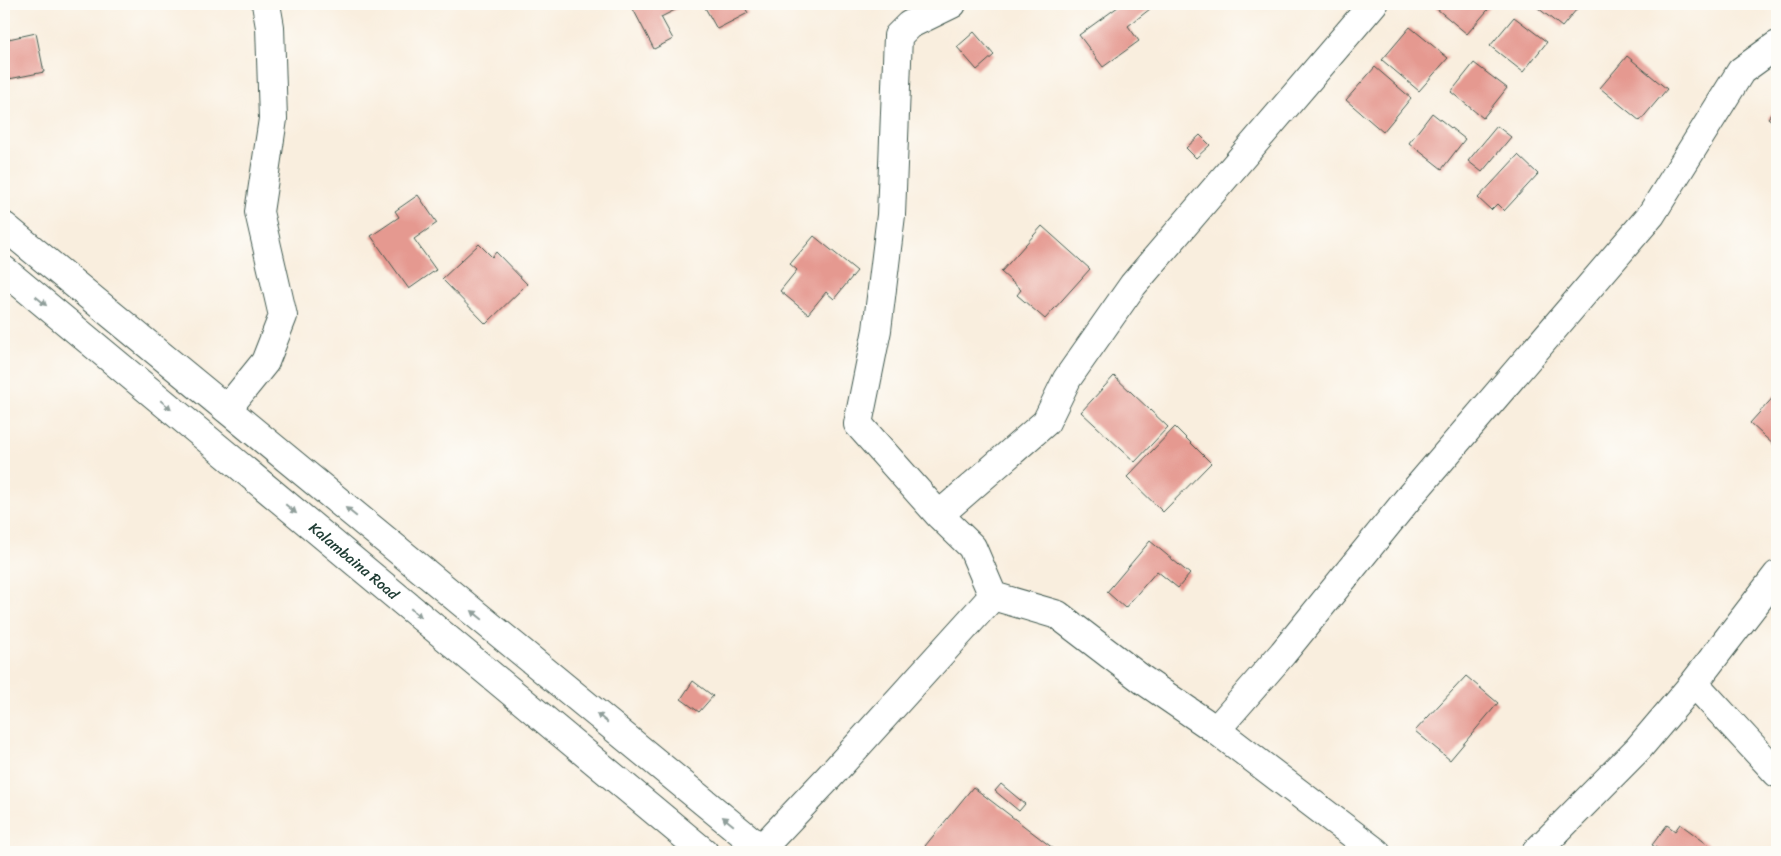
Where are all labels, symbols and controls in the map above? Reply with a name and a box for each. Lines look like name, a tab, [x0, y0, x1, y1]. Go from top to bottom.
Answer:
one-way arrow	[34, 295, 47, 306]
one-way arrow	[159, 399, 172, 410]
one-way arrow	[284, 503, 297, 514]
one-way arrow	[345, 506, 358, 517]
street label: Kalambaina Road	[303, 515, 406, 607]
one-way arrow	[409, 607, 422, 618]
one-way arrow	[470, 609, 483, 620]
one-way arrow	[596, 713, 609, 724]
one-way arrow	[721, 816, 734, 827]

